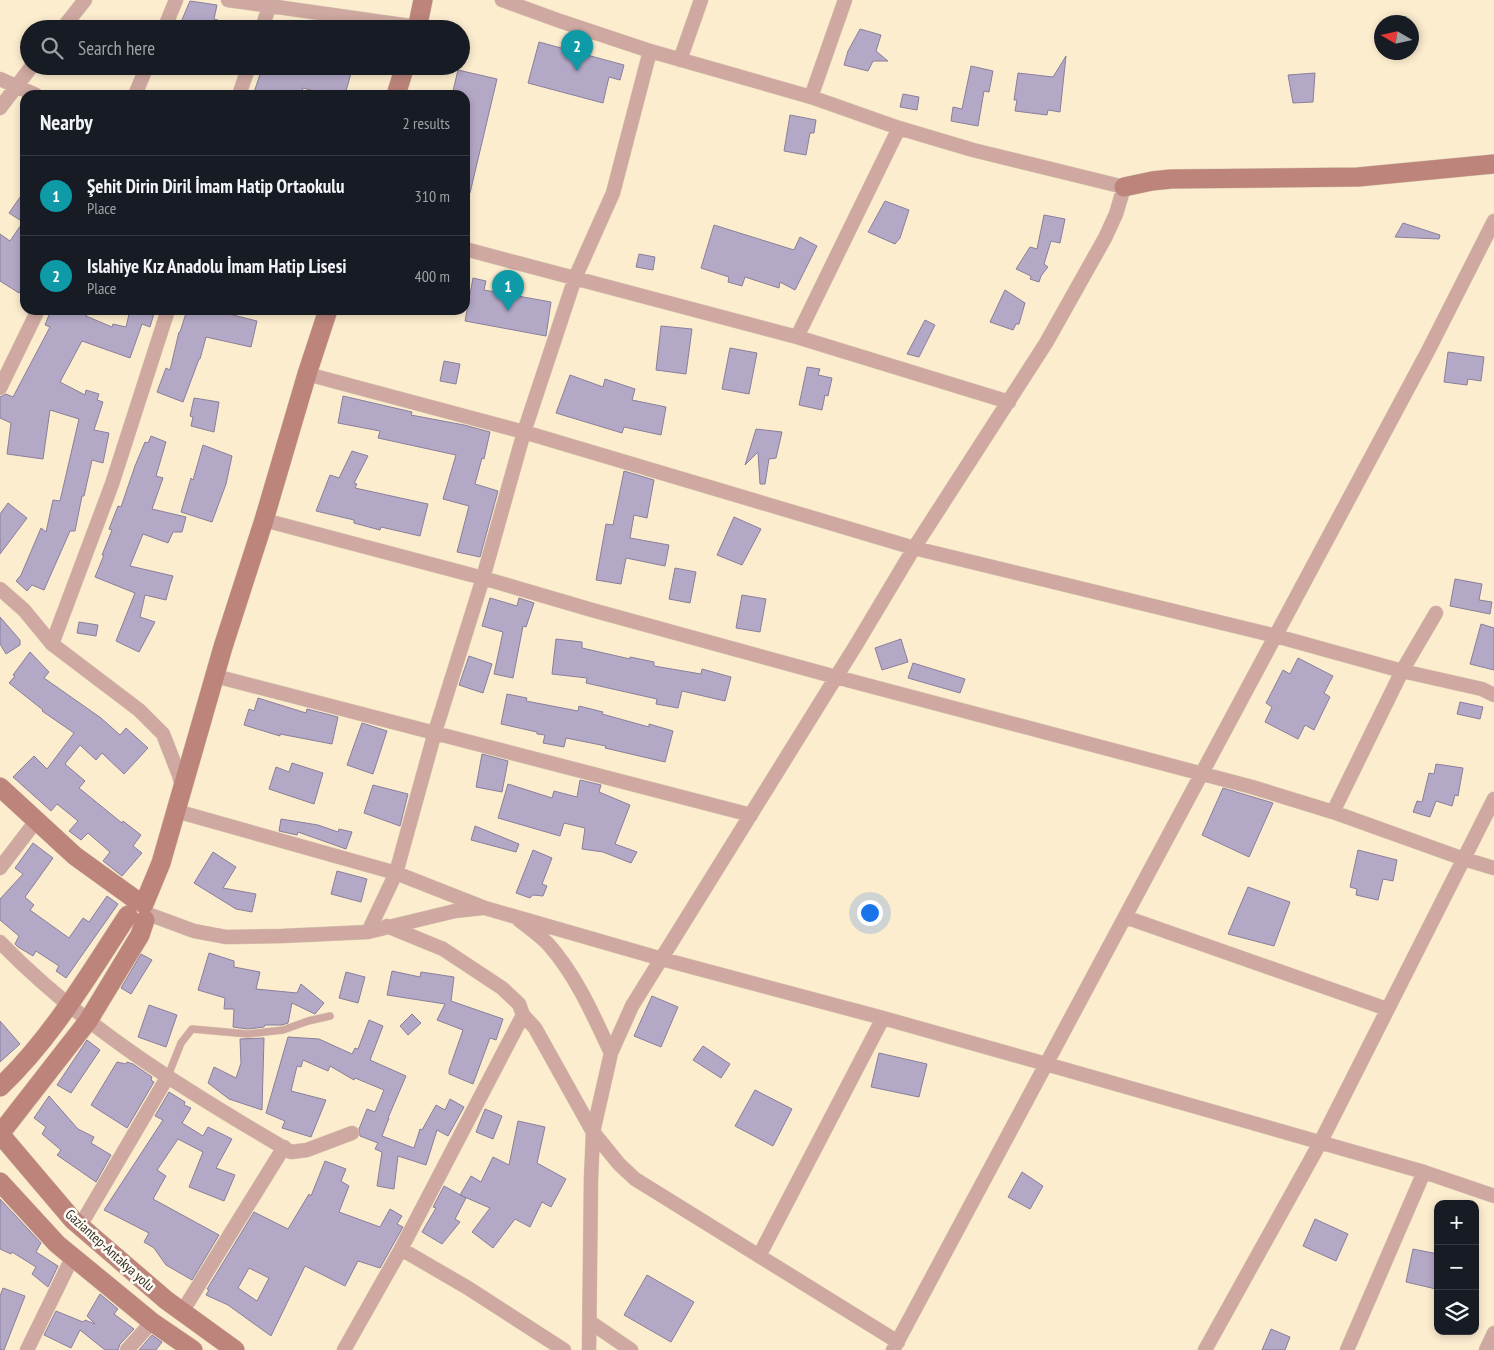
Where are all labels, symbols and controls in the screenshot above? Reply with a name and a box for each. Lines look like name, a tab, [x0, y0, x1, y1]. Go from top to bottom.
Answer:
north arrow	[1374, 15, 1419, 60]
search box	[20, 20, 470, 75]
pin: 2	[561, 30, 593, 71]
icon: search	[38, 34, 66, 62]
text: Search here	[78, 36, 155, 60]
text: Nearby	[40, 109, 93, 136]
text: 2 results	[403, 113, 450, 133]
text: Şehit Dirin Diril İmam Hatip Ortaokulu	[87, 174, 344, 198]
text: 1	[52, 186, 60, 206]
text: 310 m	[415, 186, 450, 206]
text: Place	[87, 198, 116, 218]
text: Islahiye Kız Anadolu İmam Hatip Lisesi	[87, 254, 347, 278]
text: 2	[52, 266, 60, 286]
text: 400 m	[415, 266, 450, 286]
pin: 1	[492, 270, 524, 311]
text: Place	[87, 278, 116, 298]
your location	[857, 900, 883, 926]
map controls	[1434, 1200, 1479, 1335]
button: +	[1434, 1200, 1479, 1245]
street label: Gaziantep-Antakya yolu	[62, 1205, 158, 1295]
button: −	[1434, 1245, 1479, 1290]
button: layers	[1434, 1290, 1479, 1335]

